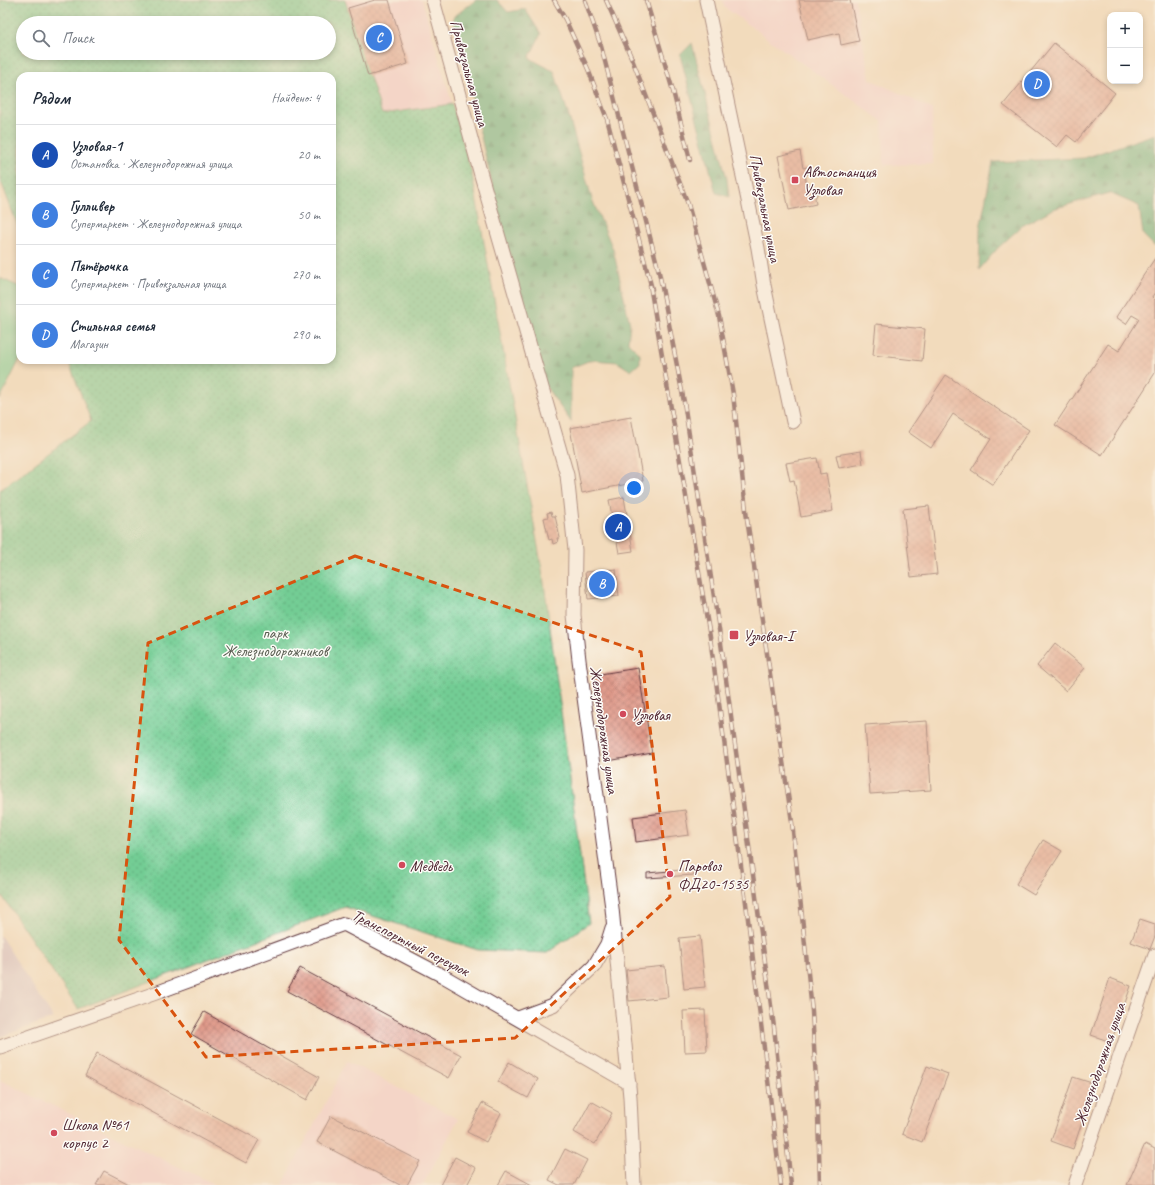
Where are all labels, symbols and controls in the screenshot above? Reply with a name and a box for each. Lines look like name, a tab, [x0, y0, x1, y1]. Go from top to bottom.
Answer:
map controls	[1107, 12, 1143, 84]
button: +	[1107, 12, 1143, 48]
search box	[16, 16, 336, 60]
street label: Привокзальная улица	[445, 18, 493, 130]
pin: C	[366, 23, 392, 53]
icon: search	[30, 27, 52, 49]
text: Поиск	[62, 29, 94, 48]
button: −	[1107, 48, 1143, 84]
pin: D	[1024, 69, 1050, 99]
text: Рядом	[32, 88, 70, 109]
text: Найдено: 4	[272, 90, 320, 106]
text: Узловая-1	[70, 137, 122, 156]
text: A	[42, 147, 48, 163]
text: 20 m	[298, 147, 320, 163]
street label: Привокзальная улица	[745, 153, 786, 265]
text: Остановка · Железнодорожная улица	[70, 156, 232, 172]
place label: Автостанция Узловая	[803, 162, 877, 200]
marker: Автостанция Узловая	[790, 175, 800, 185]
text: Гулливер	[70, 197, 114, 216]
text: B	[42, 207, 48, 223]
text: 50 m	[298, 207, 320, 223]
text: Супермаркет · Железнодорожная улица	[70, 216, 241, 232]
text: Пятёрочка	[70, 257, 127, 276]
text: C	[42, 267, 48, 283]
text: 270 m	[292, 267, 320, 283]
text: Супермаркет · Привокзальная улица	[70, 276, 226, 292]
text: Стильная семья	[70, 317, 155, 336]
text: D	[41, 327, 49, 343]
text: 290 m	[292, 327, 320, 343]
text: Магазин	[70, 336, 108, 352]
your location	[624, 478, 644, 498]
pin: A	[605, 512, 631, 542]
pin: B	[589, 569, 615, 599]
park label: парк Железнодорожников	[222, 623, 331, 661]
place label: Узловая-I	[743, 626, 797, 646]
marker: Узловая-I	[728, 629, 740, 641]
street label: Железнодорожная улица	[585, 665, 623, 796]
place label: Узловая	[631, 705, 671, 725]
marker: Узловая	[618, 709, 628, 719]
place label: Медведь	[410, 856, 453, 876]
place label: Паровоз ФД20-1535	[678, 856, 749, 894]
marker: Медведь	[397, 860, 407, 870]
marker: Паровоз ФД20-1535	[665, 869, 675, 879]
street label: Транспортный переулок	[349, 905, 474, 982]
street label: Железнодорожная улица	[1070, 999, 1131, 1128]
place label: Школа №61 корпус 2	[62, 1115, 130, 1153]
marker: Школа №61 корпус 2	[49, 1128, 59, 1138]

